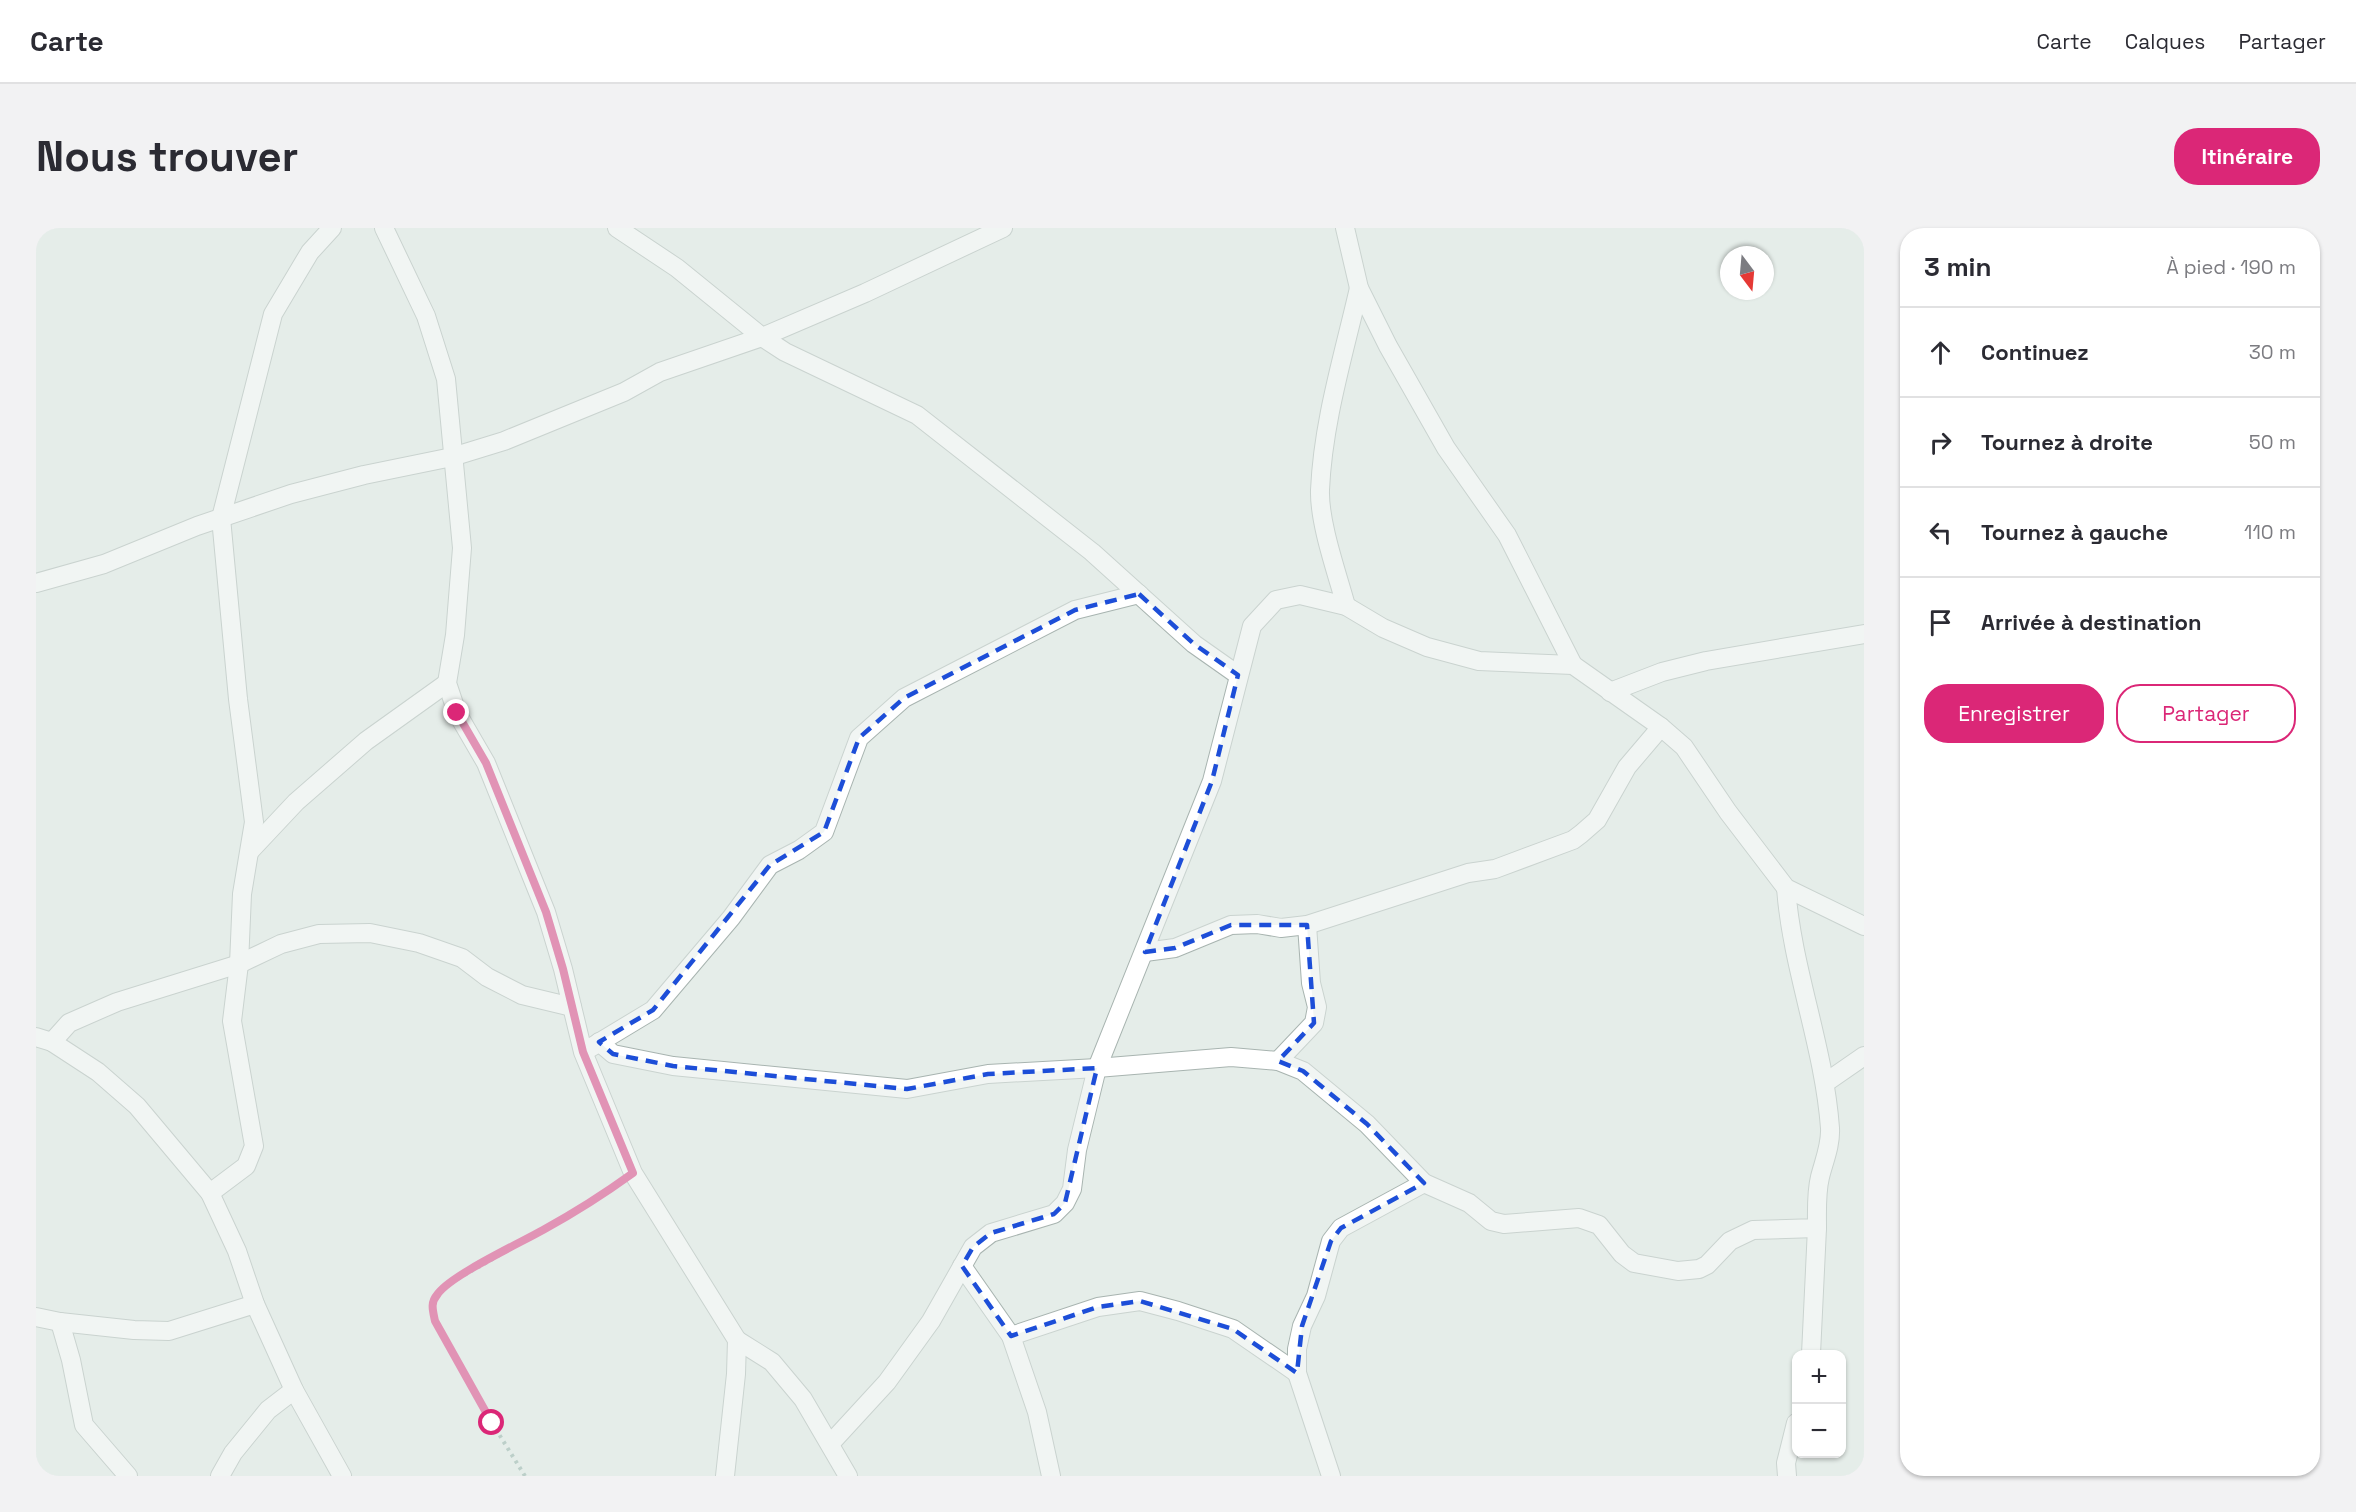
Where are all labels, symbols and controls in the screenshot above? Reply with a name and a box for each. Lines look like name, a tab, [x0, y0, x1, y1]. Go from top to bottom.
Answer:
text: Carte	[30, 23, 104, 59]
text: Carte	[2037, 28, 2092, 55]
text: Calques	[2125, 28, 2205, 55]
text: Partager	[2238, 28, 2326, 55]
button: Itinéraire	[2174, 128, 2320, 185]
text: Nous trouver	[36, 130, 298, 183]
north arrow	[1720, 246, 1774, 300]
text: 3 min	[1924, 250, 1992, 284]
text: À pied · 190 m	[2166, 254, 2296, 280]
icon: ahead	[1924, 336, 1957, 369]
text: Continuez	[1981, 338, 2089, 366]
text: 30 m	[2249, 339, 2296, 365]
icon: right	[1924, 426, 1957, 459]
text: Tournez à droite	[1981, 428, 2153, 456]
text: 50 m	[2249, 429, 2296, 455]
icon: left	[1924, 516, 1957, 549]
text: Tournez à gauche	[1981, 518, 2168, 546]
text: 110 m	[2244, 519, 2296, 545]
icon: arrive	[1924, 606, 1957, 639]
text: Arrivée à destination	[1981, 608, 2202, 636]
button: Enregistrer	[1924, 684, 2104, 743]
button: Partager	[2116, 684, 2296, 743]
route end	[443, 699, 469, 725]
map controls	[1792, 1350, 1846, 1458]
button: +	[1792, 1350, 1846, 1404]
button: −	[1792, 1404, 1846, 1458]
route start	[478, 1409, 504, 1435]

